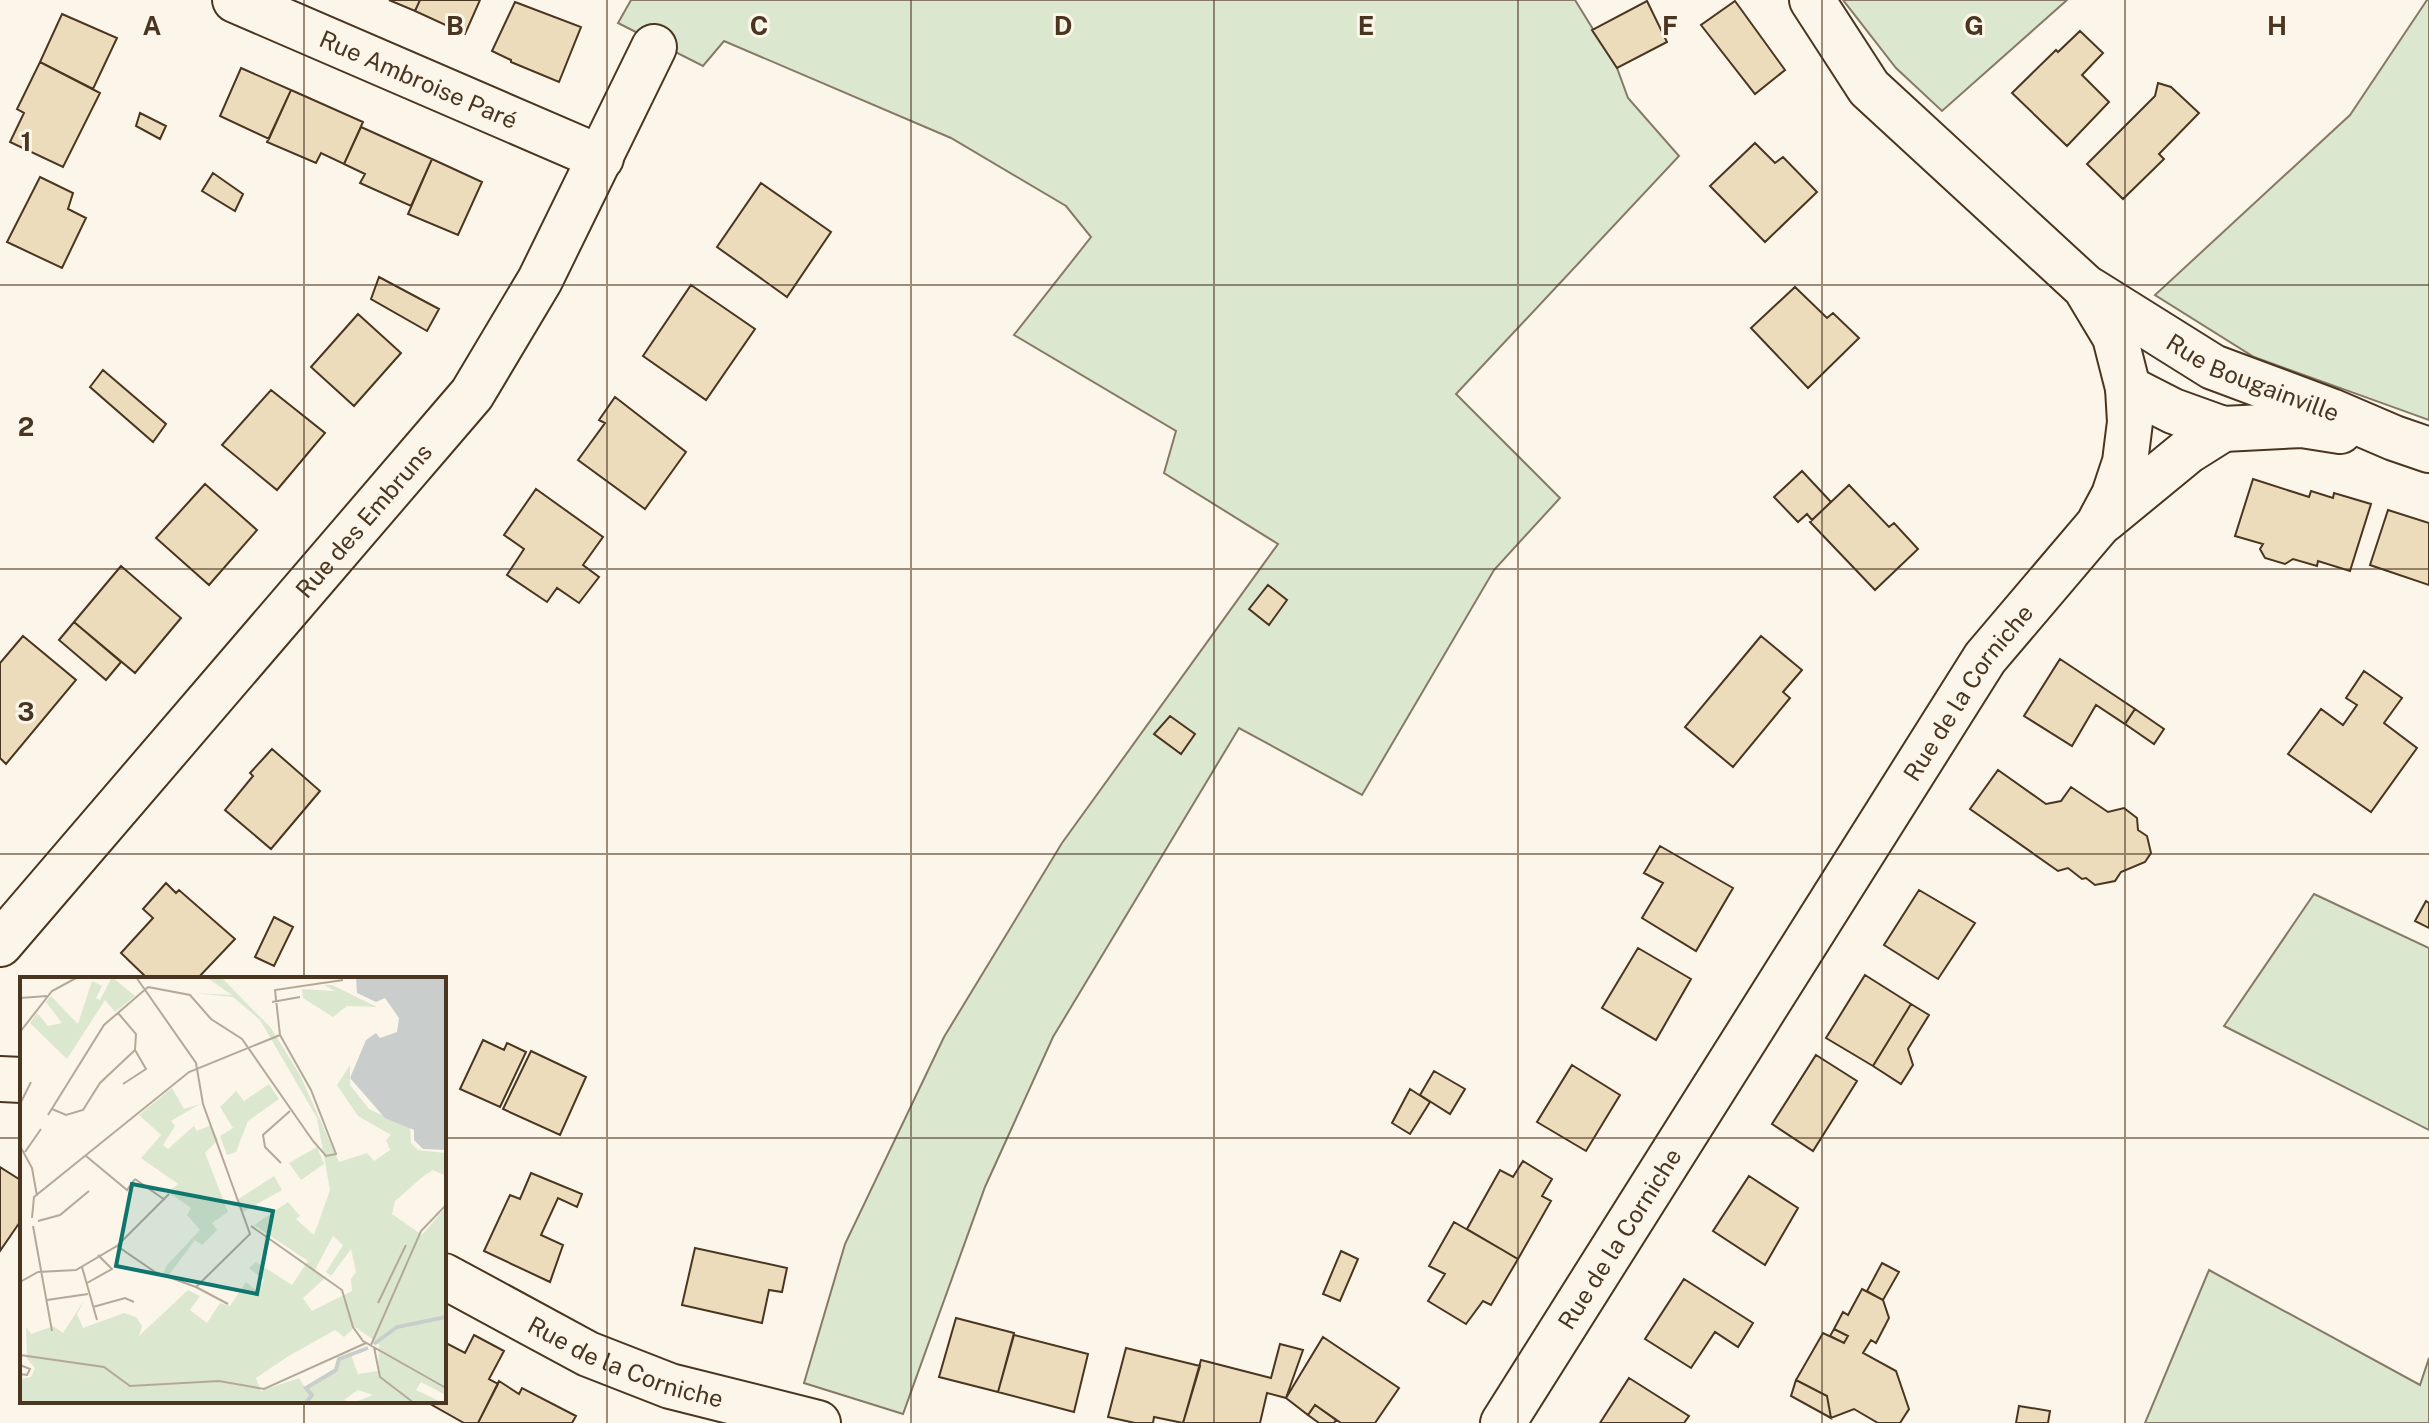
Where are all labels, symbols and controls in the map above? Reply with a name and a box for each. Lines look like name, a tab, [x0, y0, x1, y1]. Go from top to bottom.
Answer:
text: A	[143, 10, 162, 41]
text: B	[446, 10, 464, 41]
text: C	[750, 10, 768, 41]
text: D	[1054, 10, 1072, 41]
text: E	[1358, 10, 1374, 41]
text: F	[1662, 10, 1678, 41]
text: G	[1964, 10, 1984, 41]
text: H	[2267, 10, 2287, 41]
street label: Rue Ambroise Paré	[315, 24, 522, 134]
text: 1	[20, 126, 32, 157]
street label: Rue Bougainville	[2161, 328, 2344, 427]
text: 2	[18, 411, 34, 442]
street label: Rue des Embruns	[290, 438, 437, 603]
street label: Rue de la Corniche	[1897, 599, 2038, 786]
text: 3	[17, 696, 35, 727]
inset map	[20, 977, 446, 1403]
street label: Rue de la Corniche	[1552, 1143, 1687, 1334]
street label: Rue de la Corniche	[523, 1310, 726, 1413]

